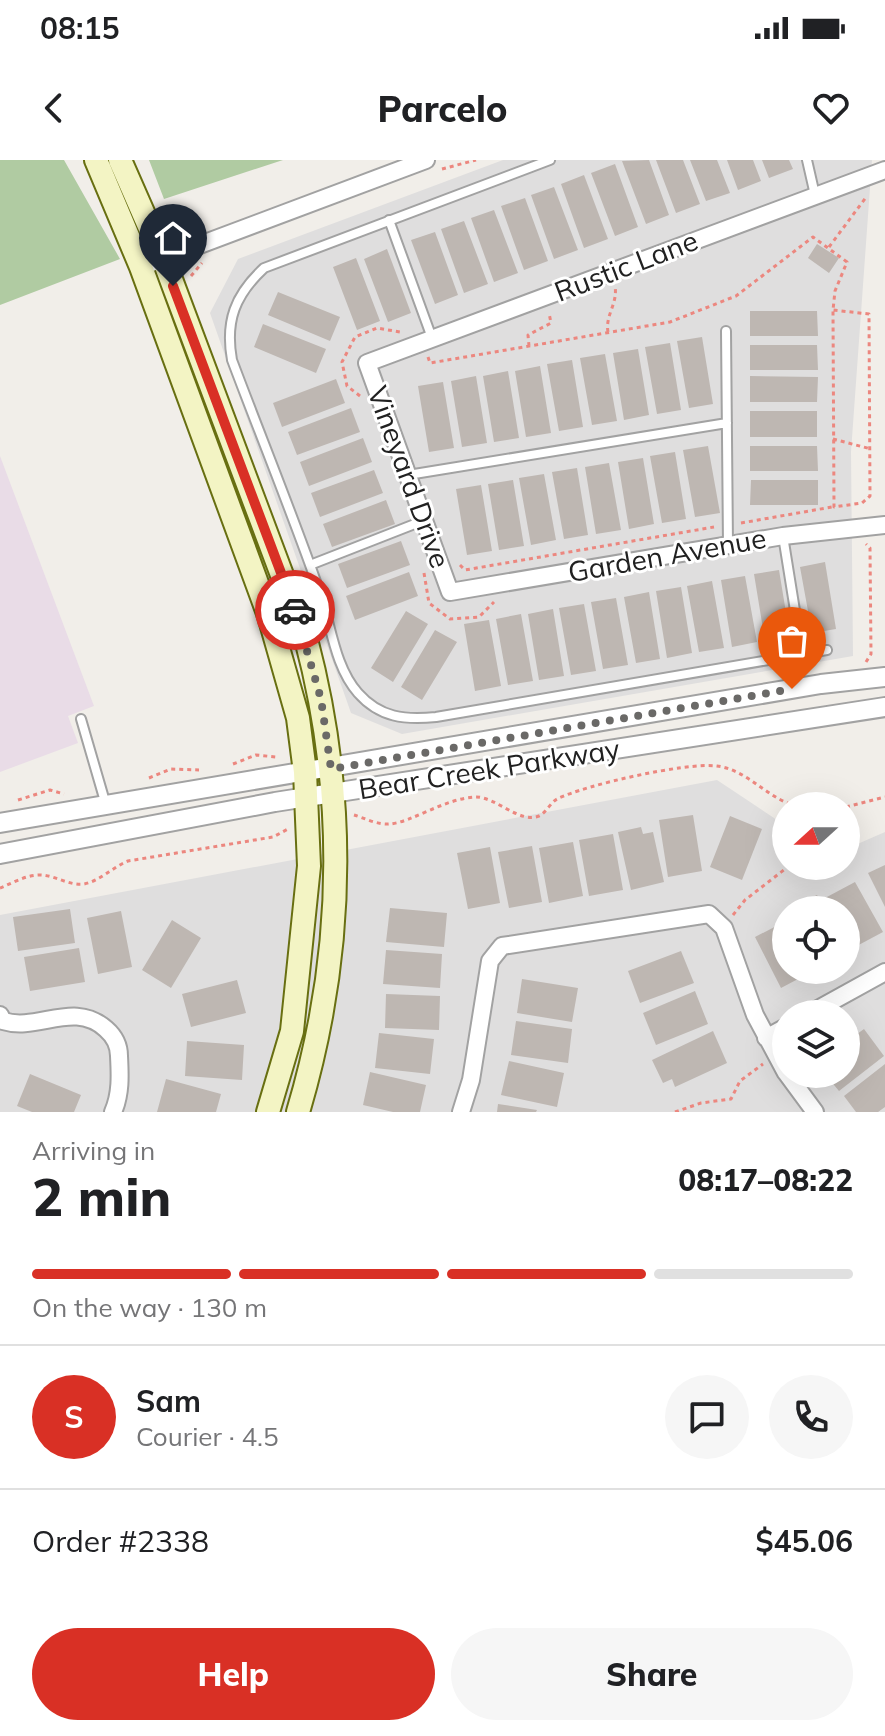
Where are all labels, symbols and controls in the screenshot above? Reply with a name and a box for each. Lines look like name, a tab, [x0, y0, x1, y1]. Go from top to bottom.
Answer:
text: 08:15	[40, 9, 119, 47]
icon: back	[32, 86, 76, 130]
text: Parcelo	[377, 86, 508, 131]
icon: heart	[809, 86, 853, 130]
pin	[139, 204, 207, 286]
icon: home	[151, 216, 195, 260]
street label: Rustic Lane	[549, 222, 702, 309]
street label: Vineyard Drive	[360, 381, 459, 572]
street label: Garden Avenue	[565, 520, 769, 589]
courier	[255, 570, 335, 650]
icon: car	[273, 588, 317, 632]
pin	[758, 607, 826, 689]
icon: bag	[770, 619, 814, 663]
street label: Bear Creek Parkway	[356, 731, 622, 806]
north arrow	[772, 792, 860, 880]
map controls	[772, 792, 860, 1088]
button: locate	[772, 896, 860, 984]
button: layers	[772, 1000, 860, 1088]
text: Arriving in	[32, 1134, 155, 1167]
text: 08:17–08:22	[678, 1161, 853, 1199]
text: 2 min	[32, 1164, 171, 1229]
text: On the way · 130 m	[32, 1291, 267, 1324]
button: chat	[665, 1375, 749, 1459]
button: phone	[769, 1375, 853, 1459]
text: Sam	[136, 1382, 201, 1420]
text: S	[64, 1398, 84, 1436]
text: Courier · 4.5	[136, 1420, 279, 1453]
text: Order #2338	[32, 1522, 209, 1560]
text: $45.06	[756, 1522, 853, 1560]
button: Help	[32, 1628, 435, 1720]
button: Share	[451, 1628, 853, 1720]

